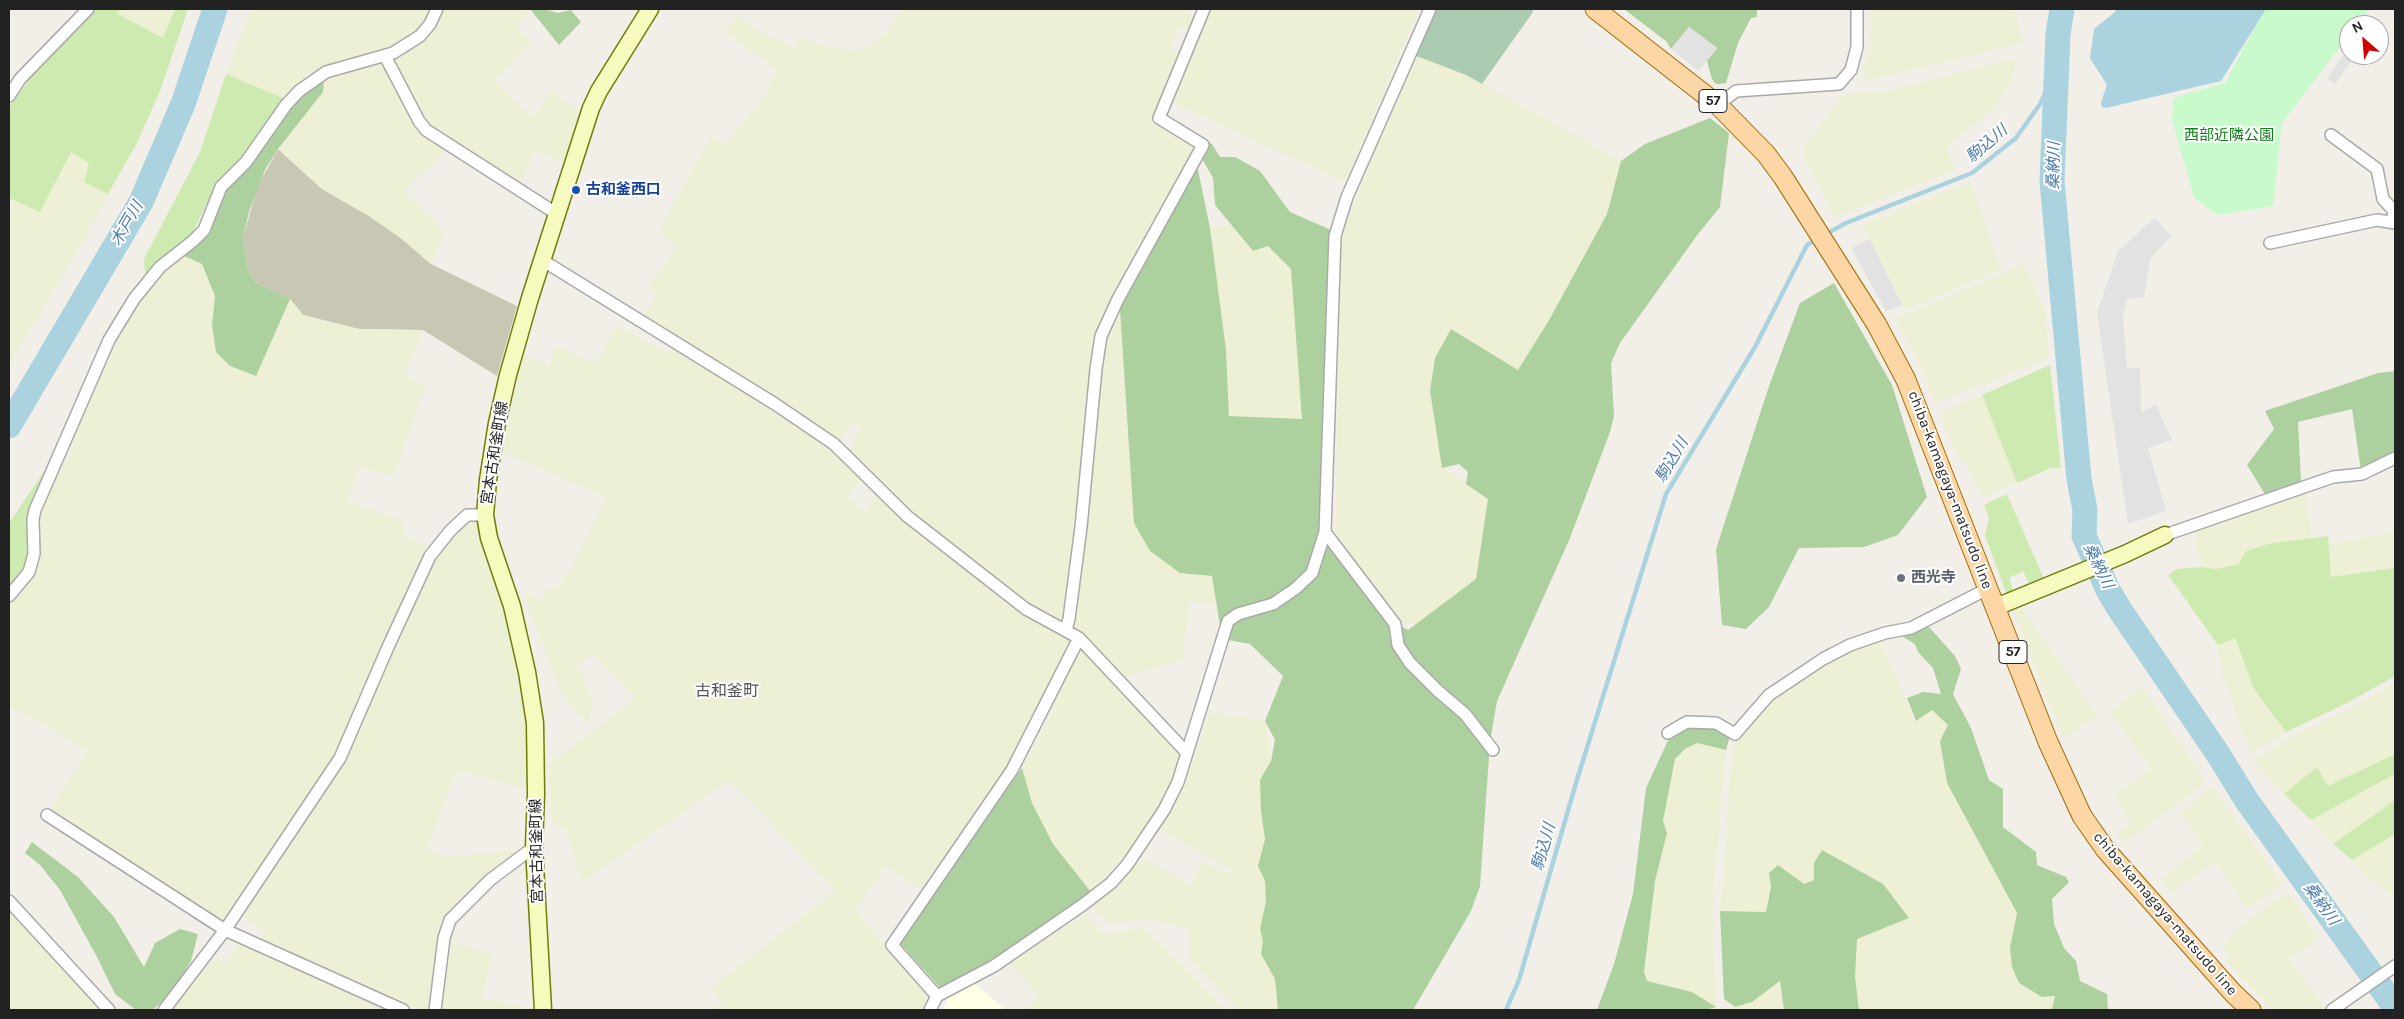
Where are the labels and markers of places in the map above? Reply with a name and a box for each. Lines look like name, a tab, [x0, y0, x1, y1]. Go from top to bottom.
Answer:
place label: 古和釜西口	[586, 181, 661, 199]
marker: 古和釜西口	[570, 184, 582, 196]
place label: 西光寺	[1911, 569, 1956, 587]
marker: 西光寺	[1895, 572, 1907, 584]

